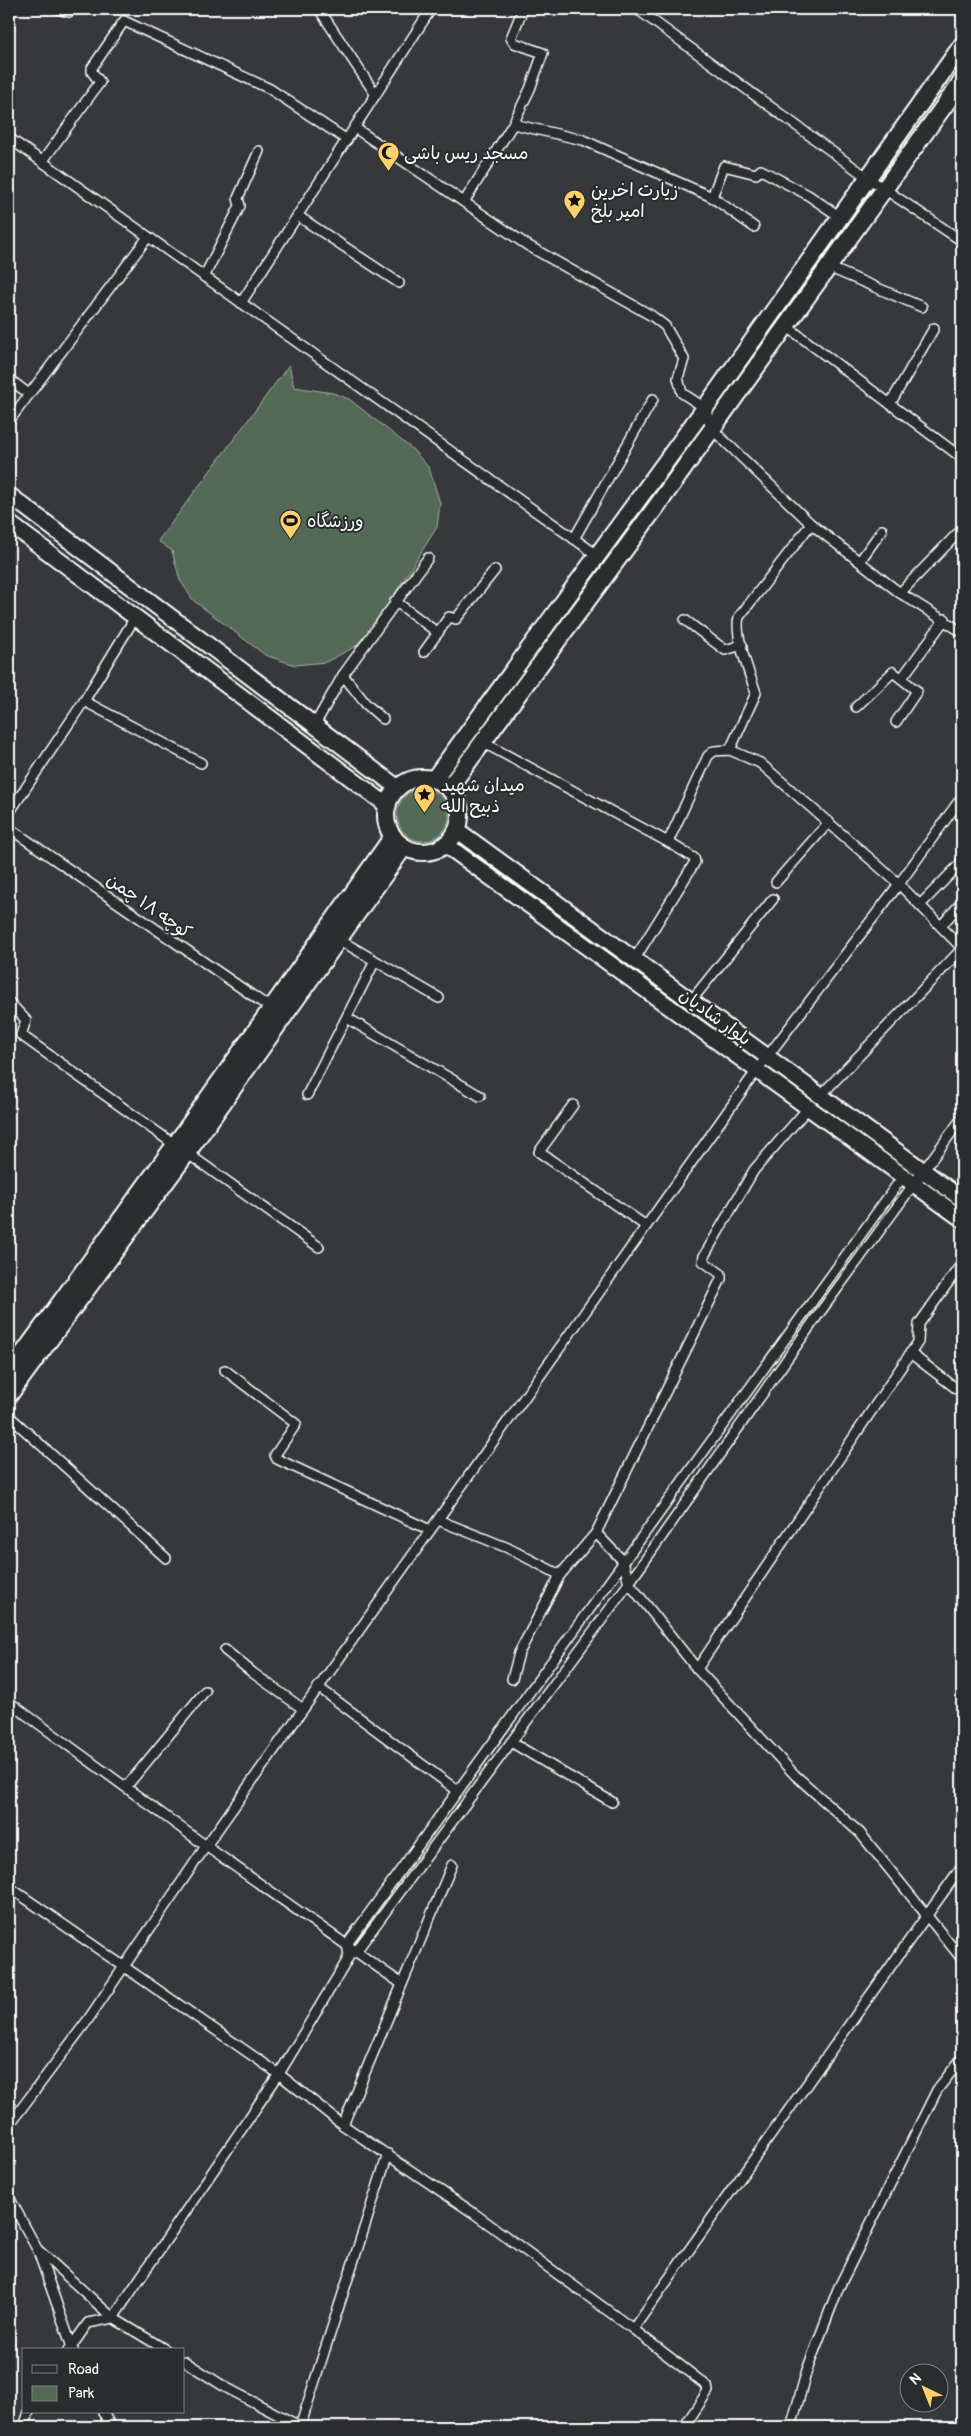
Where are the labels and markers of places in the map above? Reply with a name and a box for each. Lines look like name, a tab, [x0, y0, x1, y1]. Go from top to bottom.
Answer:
mosque icon: مسجد ریس باشی	[376, 141, 400, 172]
place label: مسجد ریس باشی	[404, 142, 529, 165]
place label: زیارت اخرین امیر بلخ	[591, 179, 678, 223]
place icon: زیارت اخرین امیر بلخ	[563, 188, 587, 219]
sports icon: ورزشگاه	[279, 509, 303, 540]
place label: ورزشگاه	[307, 510, 364, 533]
place label: میدان شهید ذبیح الله	[441, 774, 525, 818]
place icon: میدان شهید ذبیح الله	[413, 783, 437, 814]

